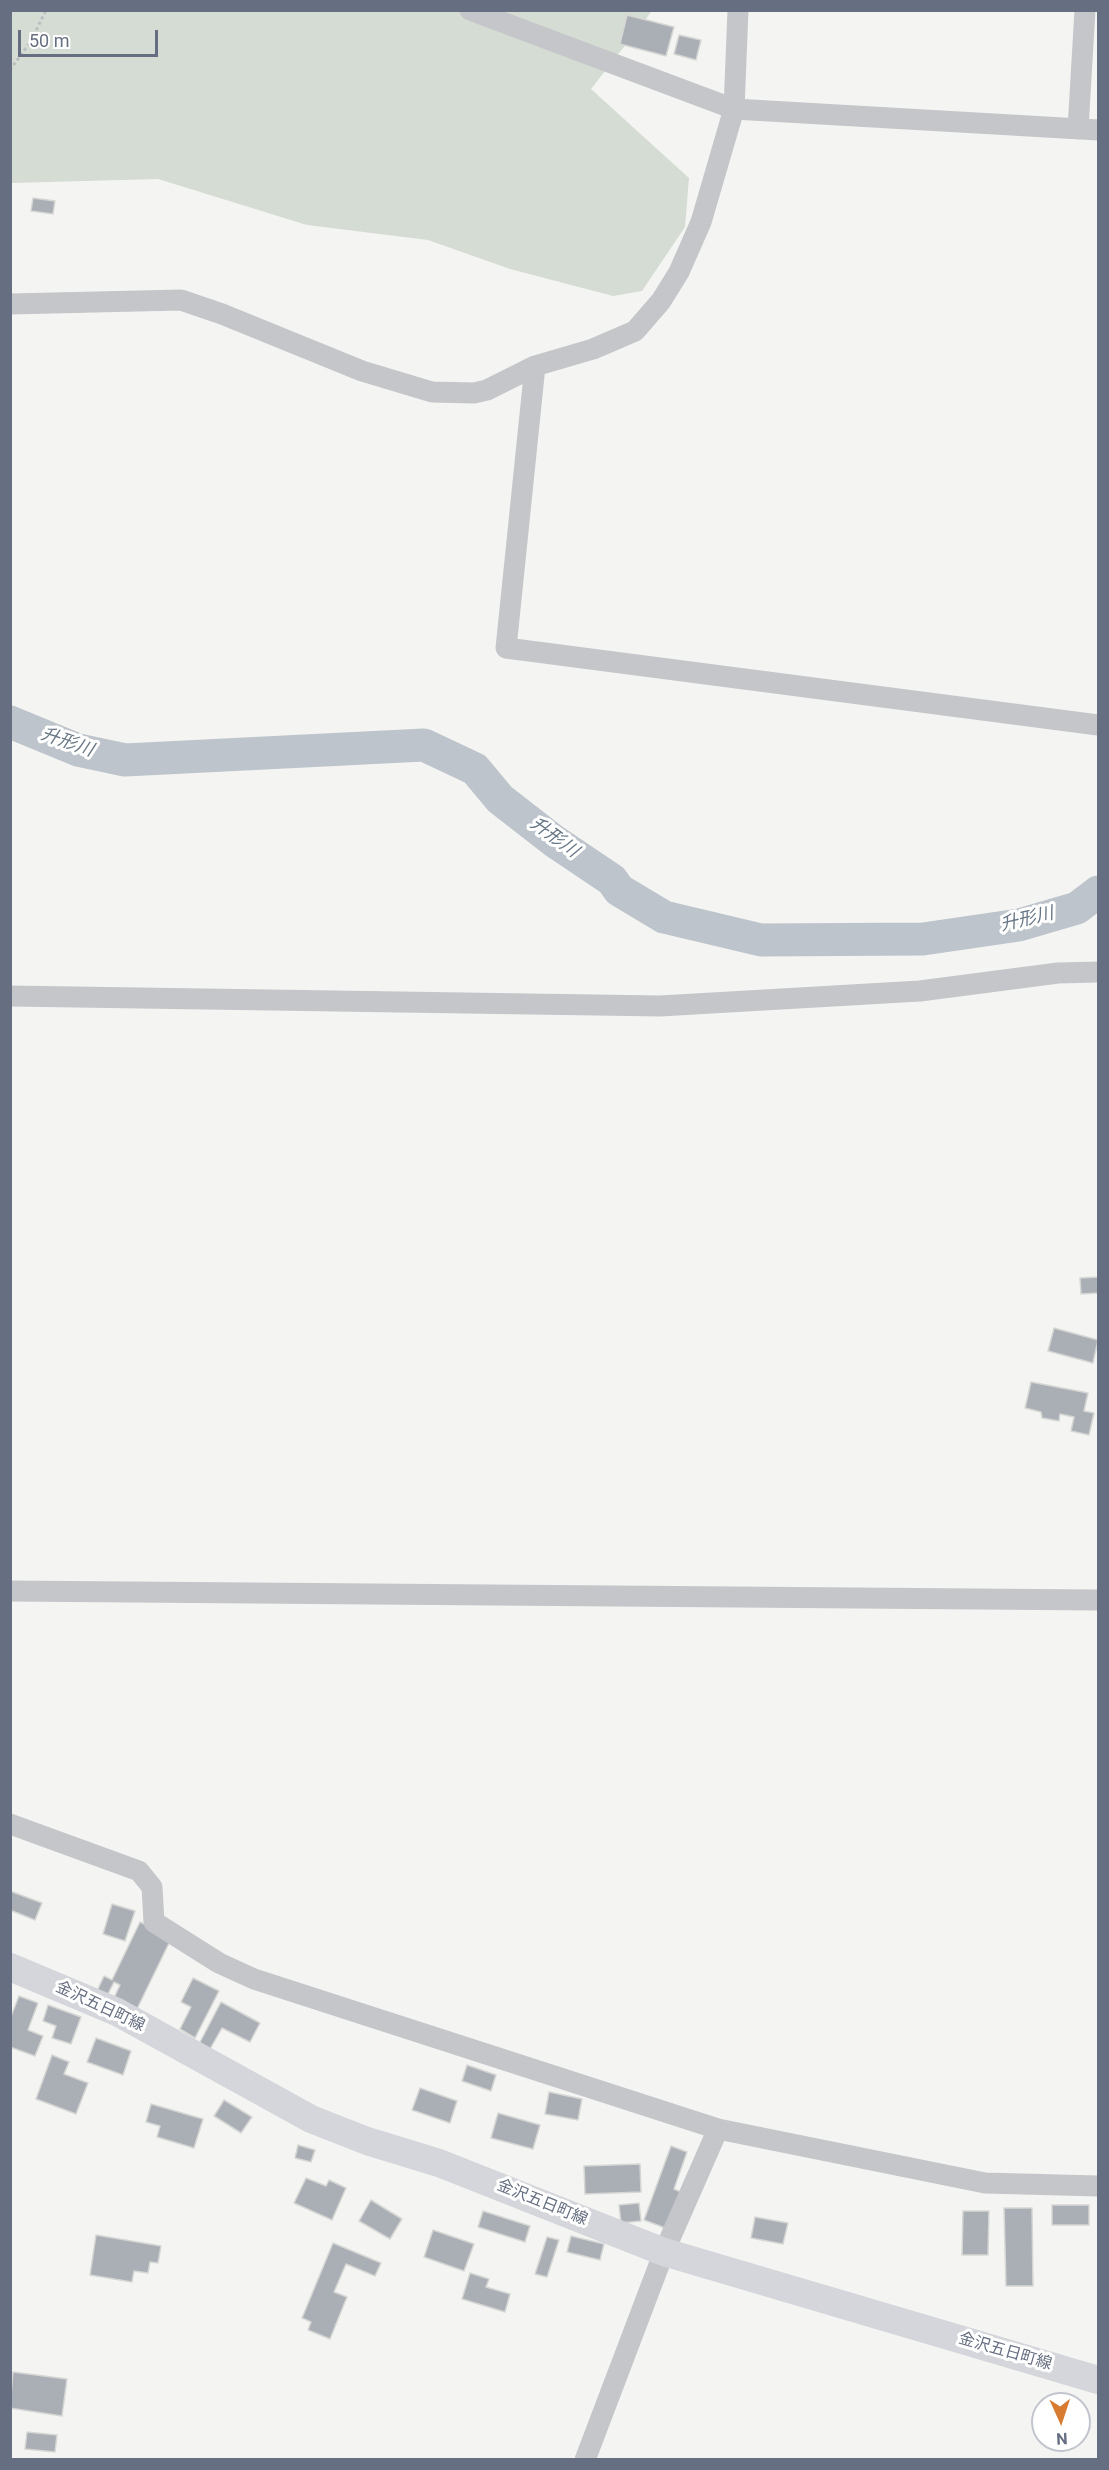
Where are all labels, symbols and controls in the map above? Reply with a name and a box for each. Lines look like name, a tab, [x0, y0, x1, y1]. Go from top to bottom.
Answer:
scale bar	[21, 18, 160, 56]
text: 50 m	[29, 30, 69, 51]
water label: 升形川	[38, 724, 96, 762]
water label: 升形川	[526, 813, 582, 863]
water label: 升形川	[998, 903, 1056, 937]
street label: 金沢五日町線	[52, 1978, 148, 2036]
street label: 金沢五日町線	[494, 2176, 590, 2230]
street label: 金沢五日町線	[956, 2330, 1054, 2374]
north arrow	[1031, 2392, 1091, 2452]
text: N	[1056, 2429, 1068, 2448]

